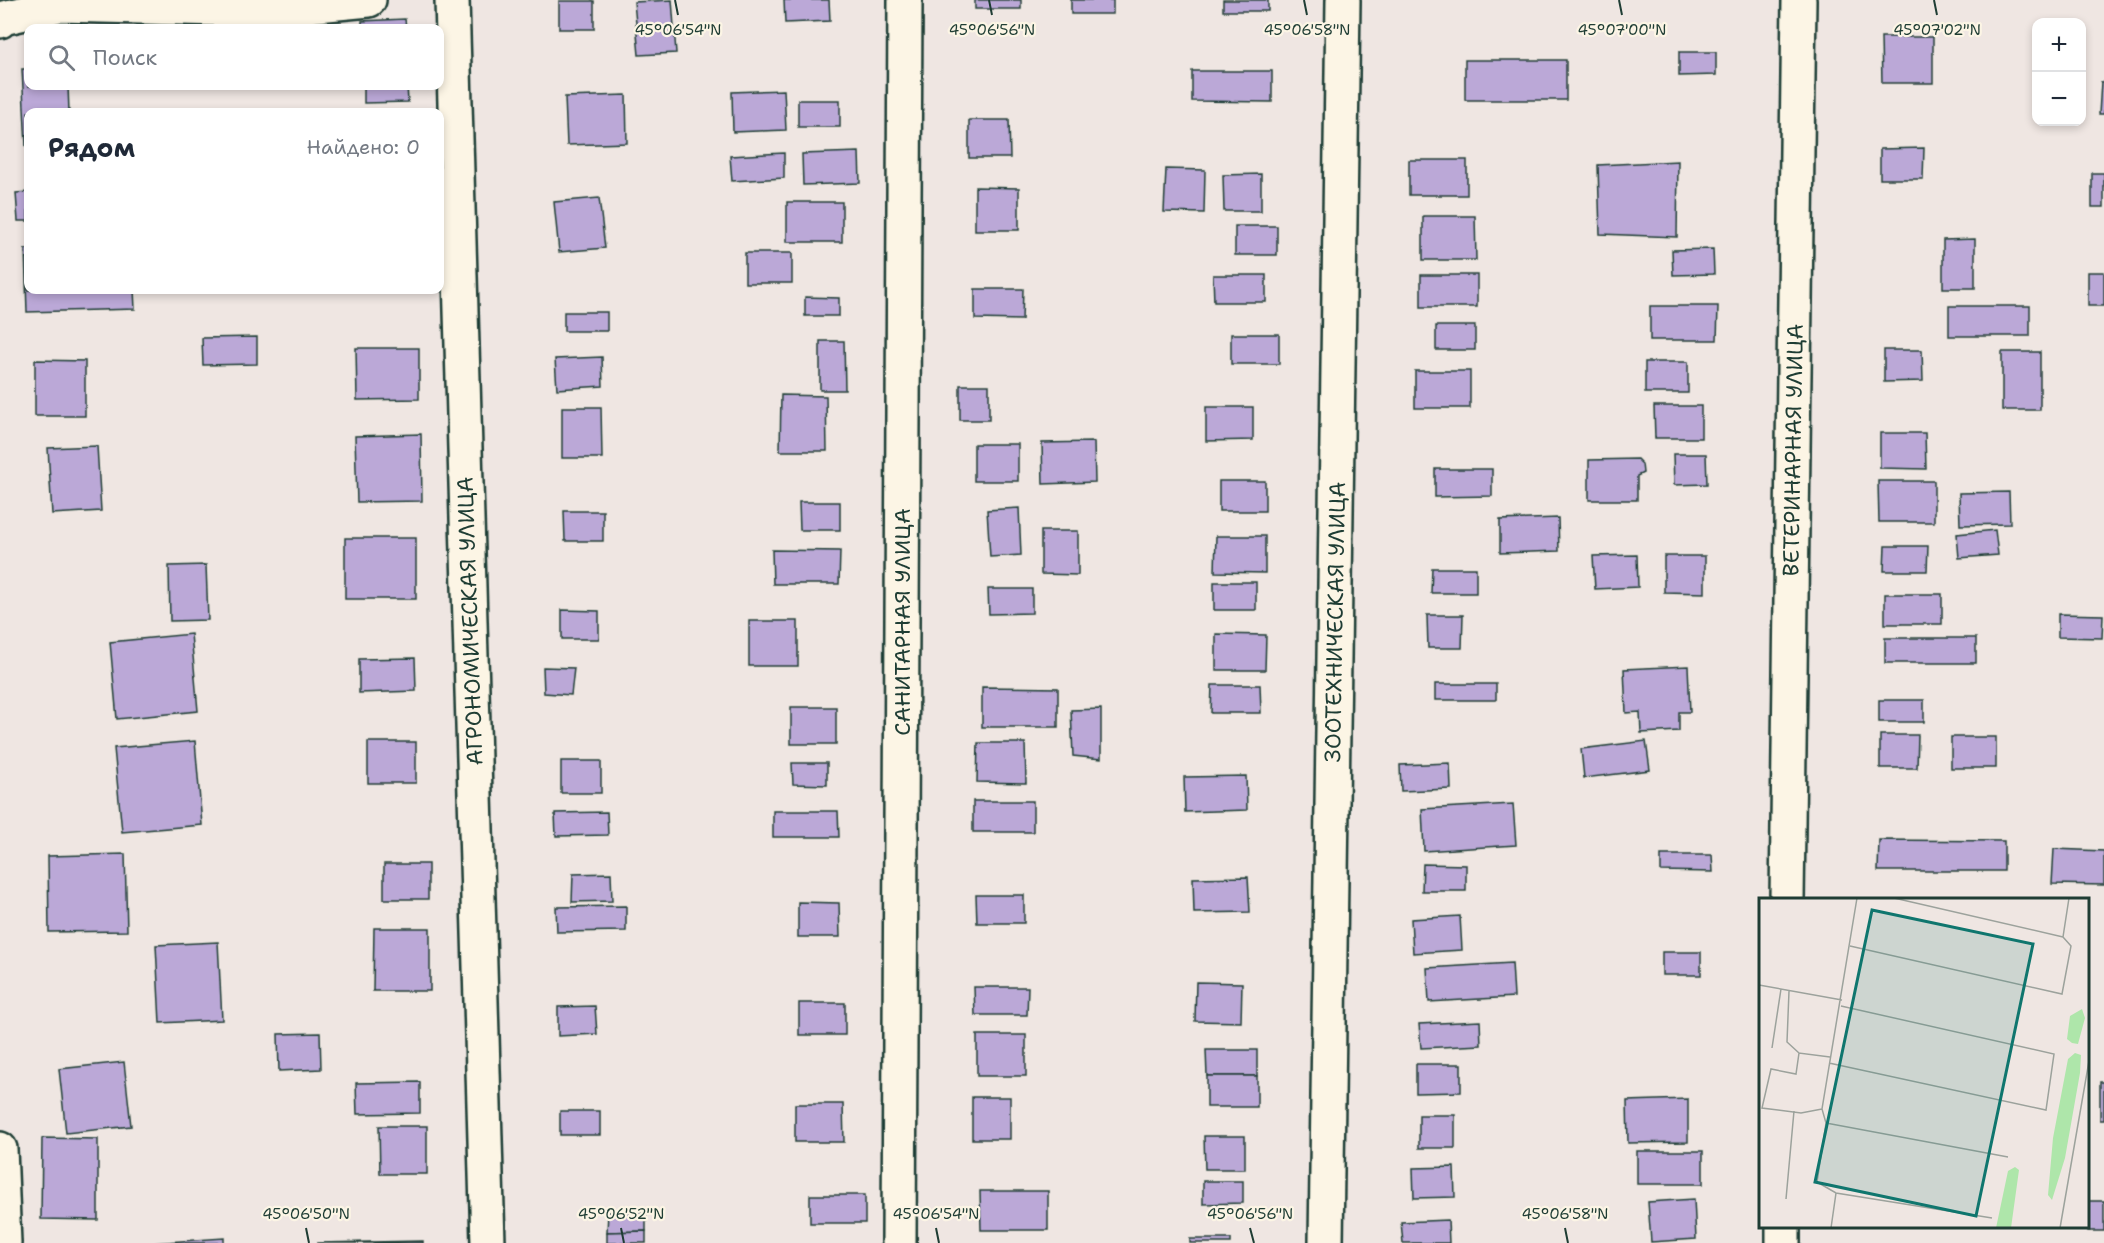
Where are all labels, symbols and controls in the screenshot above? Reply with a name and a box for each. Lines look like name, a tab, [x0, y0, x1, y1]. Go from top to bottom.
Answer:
map controls	[2032, 18, 2086, 126]
button: +	[2032, 18, 2086, 72]
text: 45°06'54"N	[634, 20, 722, 40]
text: 45°06'56"N	[949, 20, 1035, 40]
text: 45°06'58"N	[1263, 20, 1351, 40]
text: 45°07'00"N	[1578, 20, 1666, 40]
text: 45°07'02"N	[1893, 20, 1981, 40]
search box	[24, 24, 444, 90]
icon: search	[45, 41, 78, 74]
text: Поиск	[93, 43, 157, 72]
button: −	[2032, 72, 2086, 126]
text: Рядом	[48, 130, 135, 165]
text: Найдено: 0	[307, 134, 420, 160]
street label: ВЕТЕРИНАРНАЯ УЛИЦА	[1776, 323, 1810, 577]
street label: АГРОНОМИЧЕСКАЯ УЛИЦА	[450, 476, 490, 766]
street label: ЗООТЕХНИЧЕСКАЯ УЛИЦА	[1318, 481, 1352, 763]
street label: САНИТАРНАЯ УЛИЦА	[888, 508, 917, 736]
inset map	[1759, 898, 2089, 1228]
text: 45°06'50"N	[262, 1204, 350, 1224]
text: 45°06'52"N	[578, 1204, 664, 1224]
text: 45°06'54"N	[892, 1204, 980, 1224]
text: 45°06'56"N	[1207, 1204, 1293, 1224]
text: 45°06'58"N	[1521, 1204, 1609, 1224]

